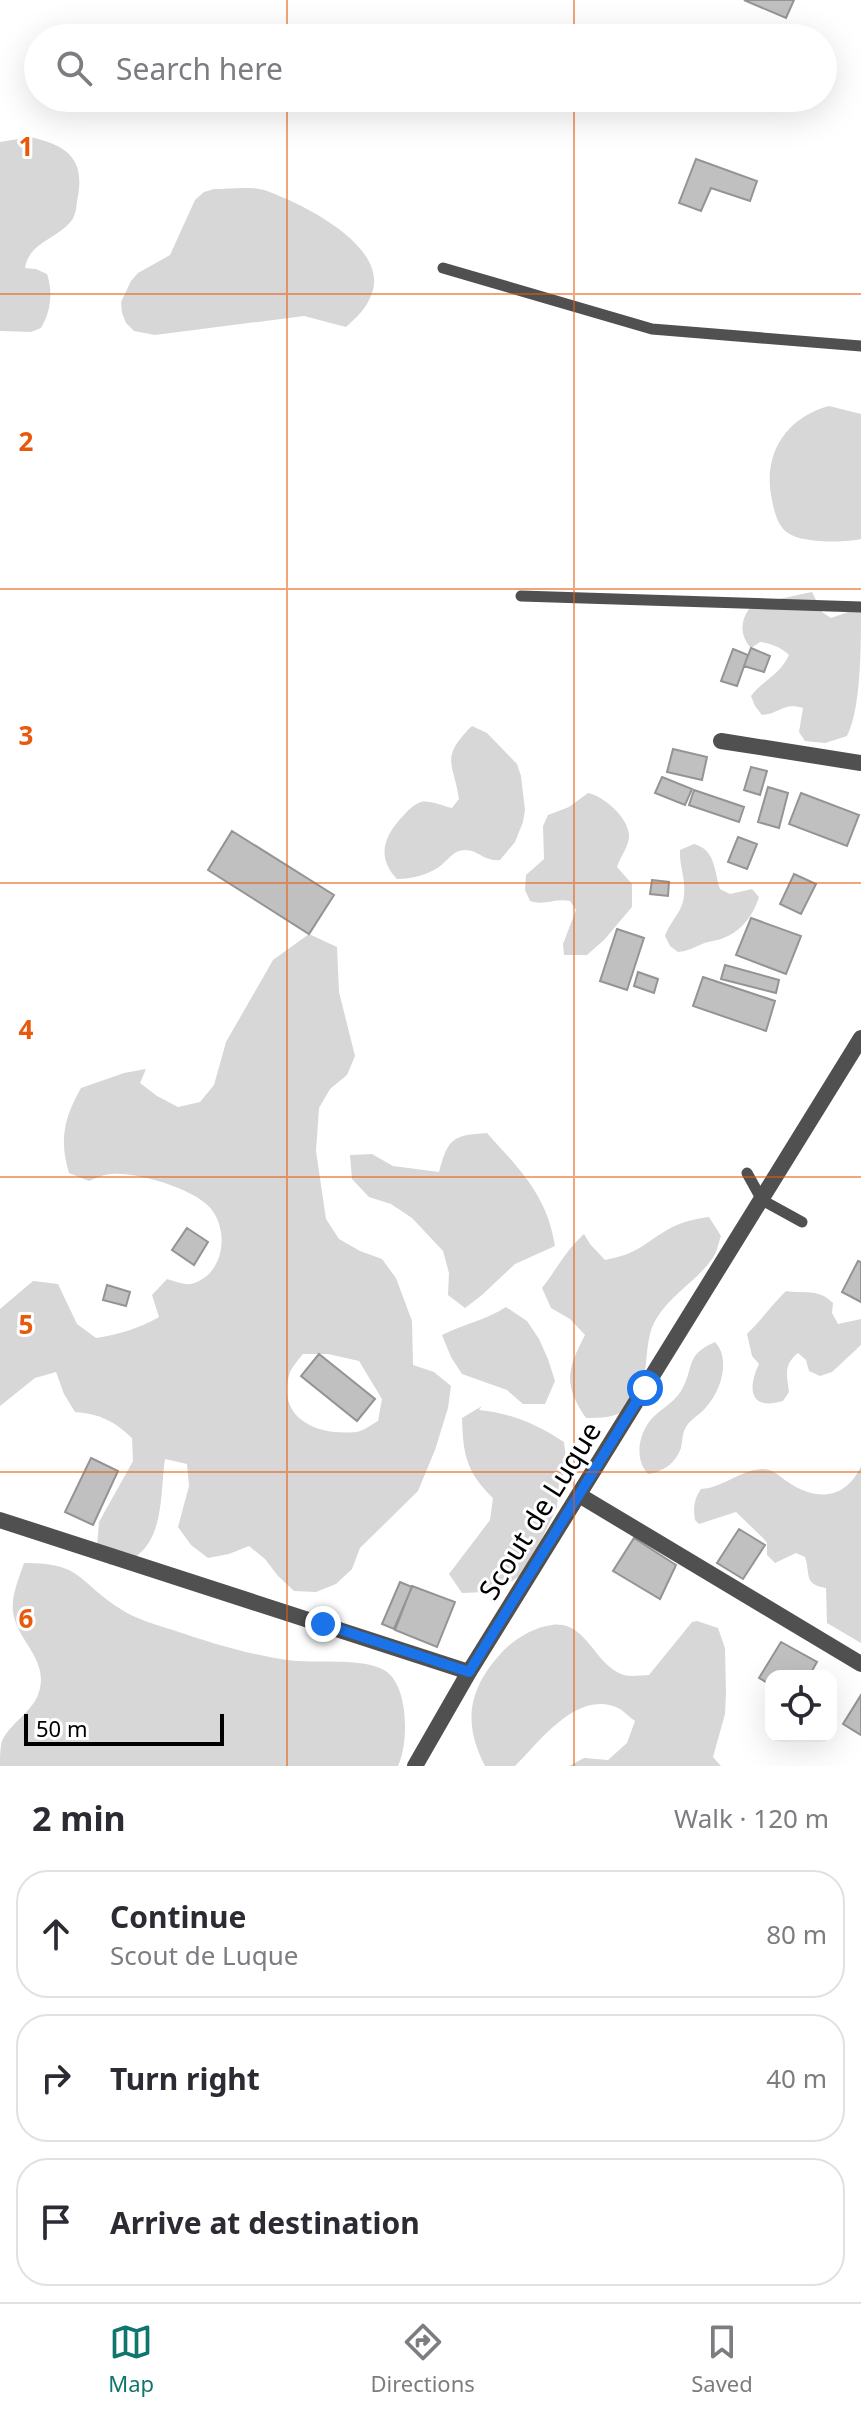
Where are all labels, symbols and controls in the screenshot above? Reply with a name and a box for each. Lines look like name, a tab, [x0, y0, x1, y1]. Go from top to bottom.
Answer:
search box	[24, 24, 837, 112]
icon: search	[52, 46, 96, 90]
text: Search here	[116, 48, 283, 89]
text: 1	[19, 128, 33, 164]
text: 2	[19, 423, 34, 459]
text: 3	[19, 717, 33, 753]
text: 4	[19, 1011, 34, 1047]
text: 5	[19, 1306, 33, 1342]
route start	[627, 1370, 663, 1406]
street label: Scout de Luque	[469, 1414, 609, 1606]
text: 6	[19, 1600, 34, 1636]
route end	[305, 1606, 341, 1642]
map controls	[765, 1670, 837, 1742]
button: locate	[765, 1670, 837, 1742]
scale bar	[24, 1710, 224, 1746]
text: 50 m	[36, 1713, 87, 1743]
text: 2 min	[32, 1795, 126, 1841]
text: Walk · 120 m	[674, 1800, 829, 1836]
text: Continue	[110, 1896, 246, 1937]
icon: ahead	[34, 1912, 78, 1956]
text: 80 m	[766, 1916, 827, 1952]
text: Scout de Luque	[110, 1937, 299, 1973]
icon: right	[34, 2056, 78, 2100]
text: Turn right	[110, 2058, 260, 2099]
text: 40 m	[766, 2060, 827, 2096]
icon: arrive	[34, 2200, 78, 2244]
text: Arrive at destination	[110, 2202, 420, 2243]
tab: Map	[108, 2320, 154, 2398]
tab: Directions	[370, 2320, 475, 2398]
tab: Saved	[691, 2320, 753, 2398]

